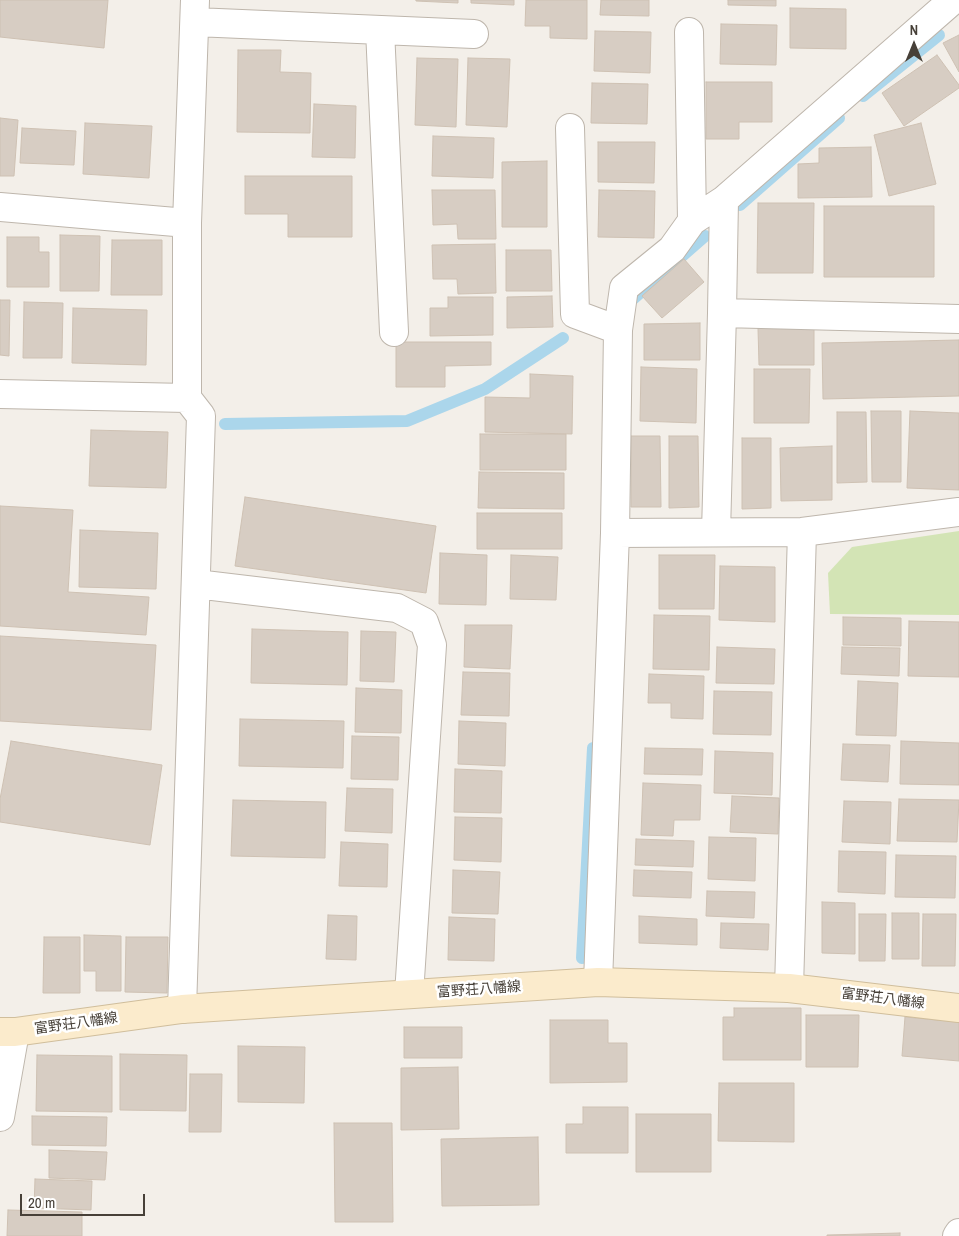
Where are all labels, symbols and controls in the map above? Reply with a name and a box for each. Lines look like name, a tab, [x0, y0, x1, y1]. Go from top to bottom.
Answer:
north arrow	[889, 20, 939, 70]
text: N	[910, 21, 918, 39]
street label: 富野荘八幡線	[437, 979, 521, 1001]
street label: 富野荘八幡線	[840, 986, 926, 1012]
street label: 富野荘八幡線	[33, 1010, 119, 1038]
scale bar	[22, 1184, 148, 1216]
text: 20 m	[28, 1192, 55, 1213]

